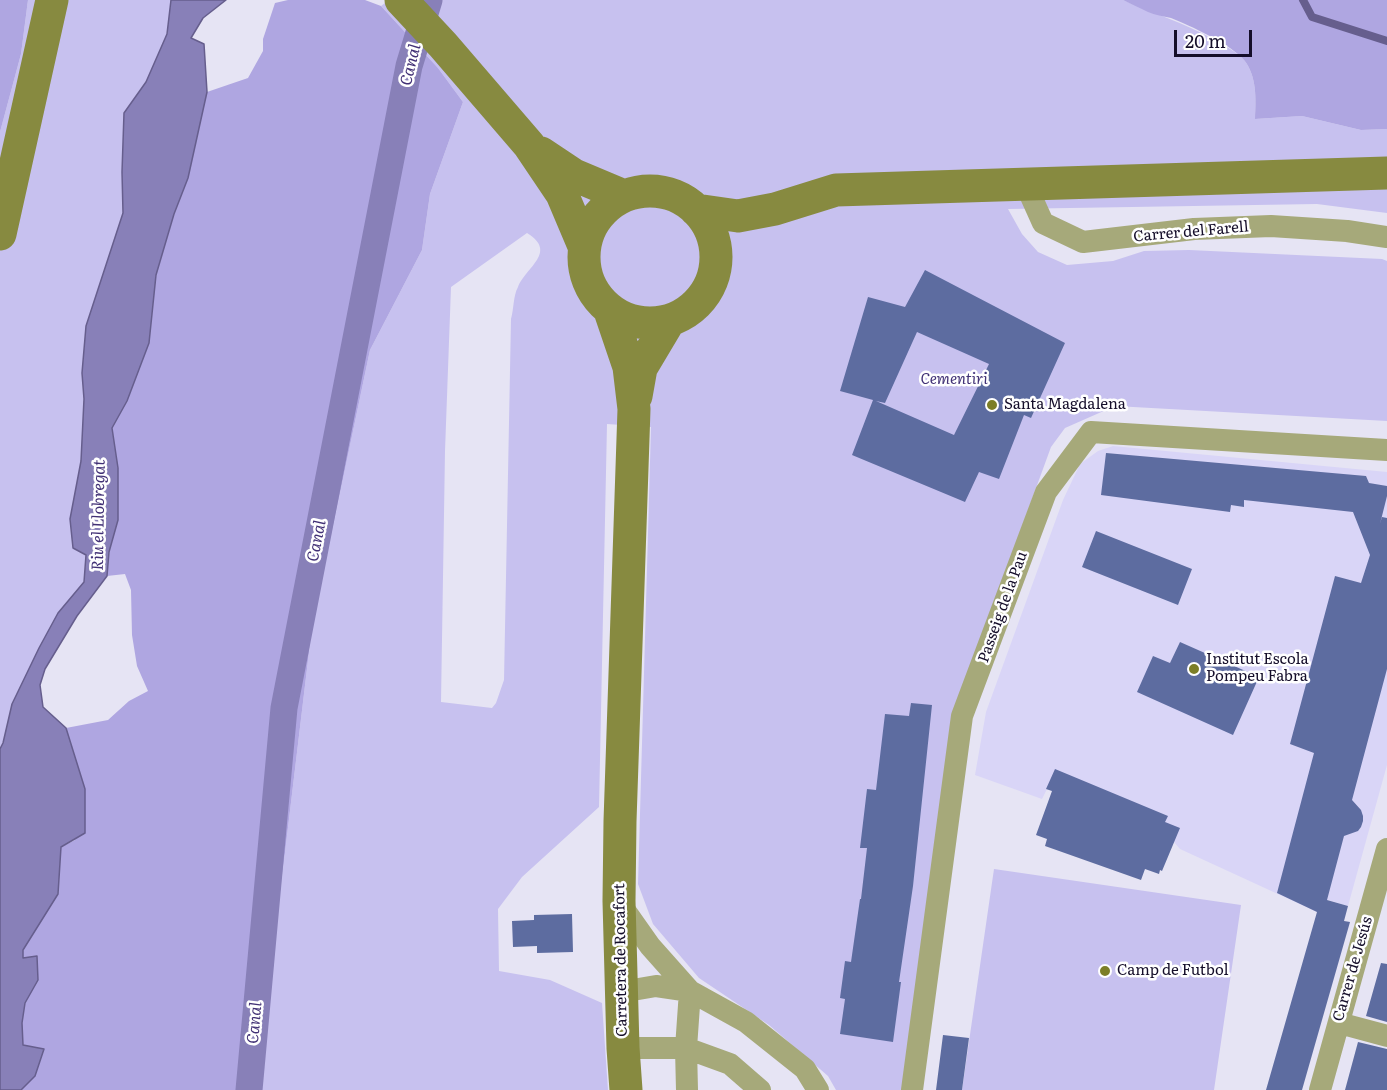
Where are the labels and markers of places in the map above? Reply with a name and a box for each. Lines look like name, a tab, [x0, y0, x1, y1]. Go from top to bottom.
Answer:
place label: Santa Magdalena	[1004, 396, 1126, 414]
marker: Santa Magdalena	[985, 398, 999, 412]
place label: Institut Escola Pompeu Fabra	[1206, 651, 1309, 686]
marker: Institut Escola Pompeu Fabra	[1187, 662, 1201, 676]
place label: Camp de Futbol	[1117, 962, 1228, 980]
marker: Camp de Futbol	[1098, 964, 1112, 978]

